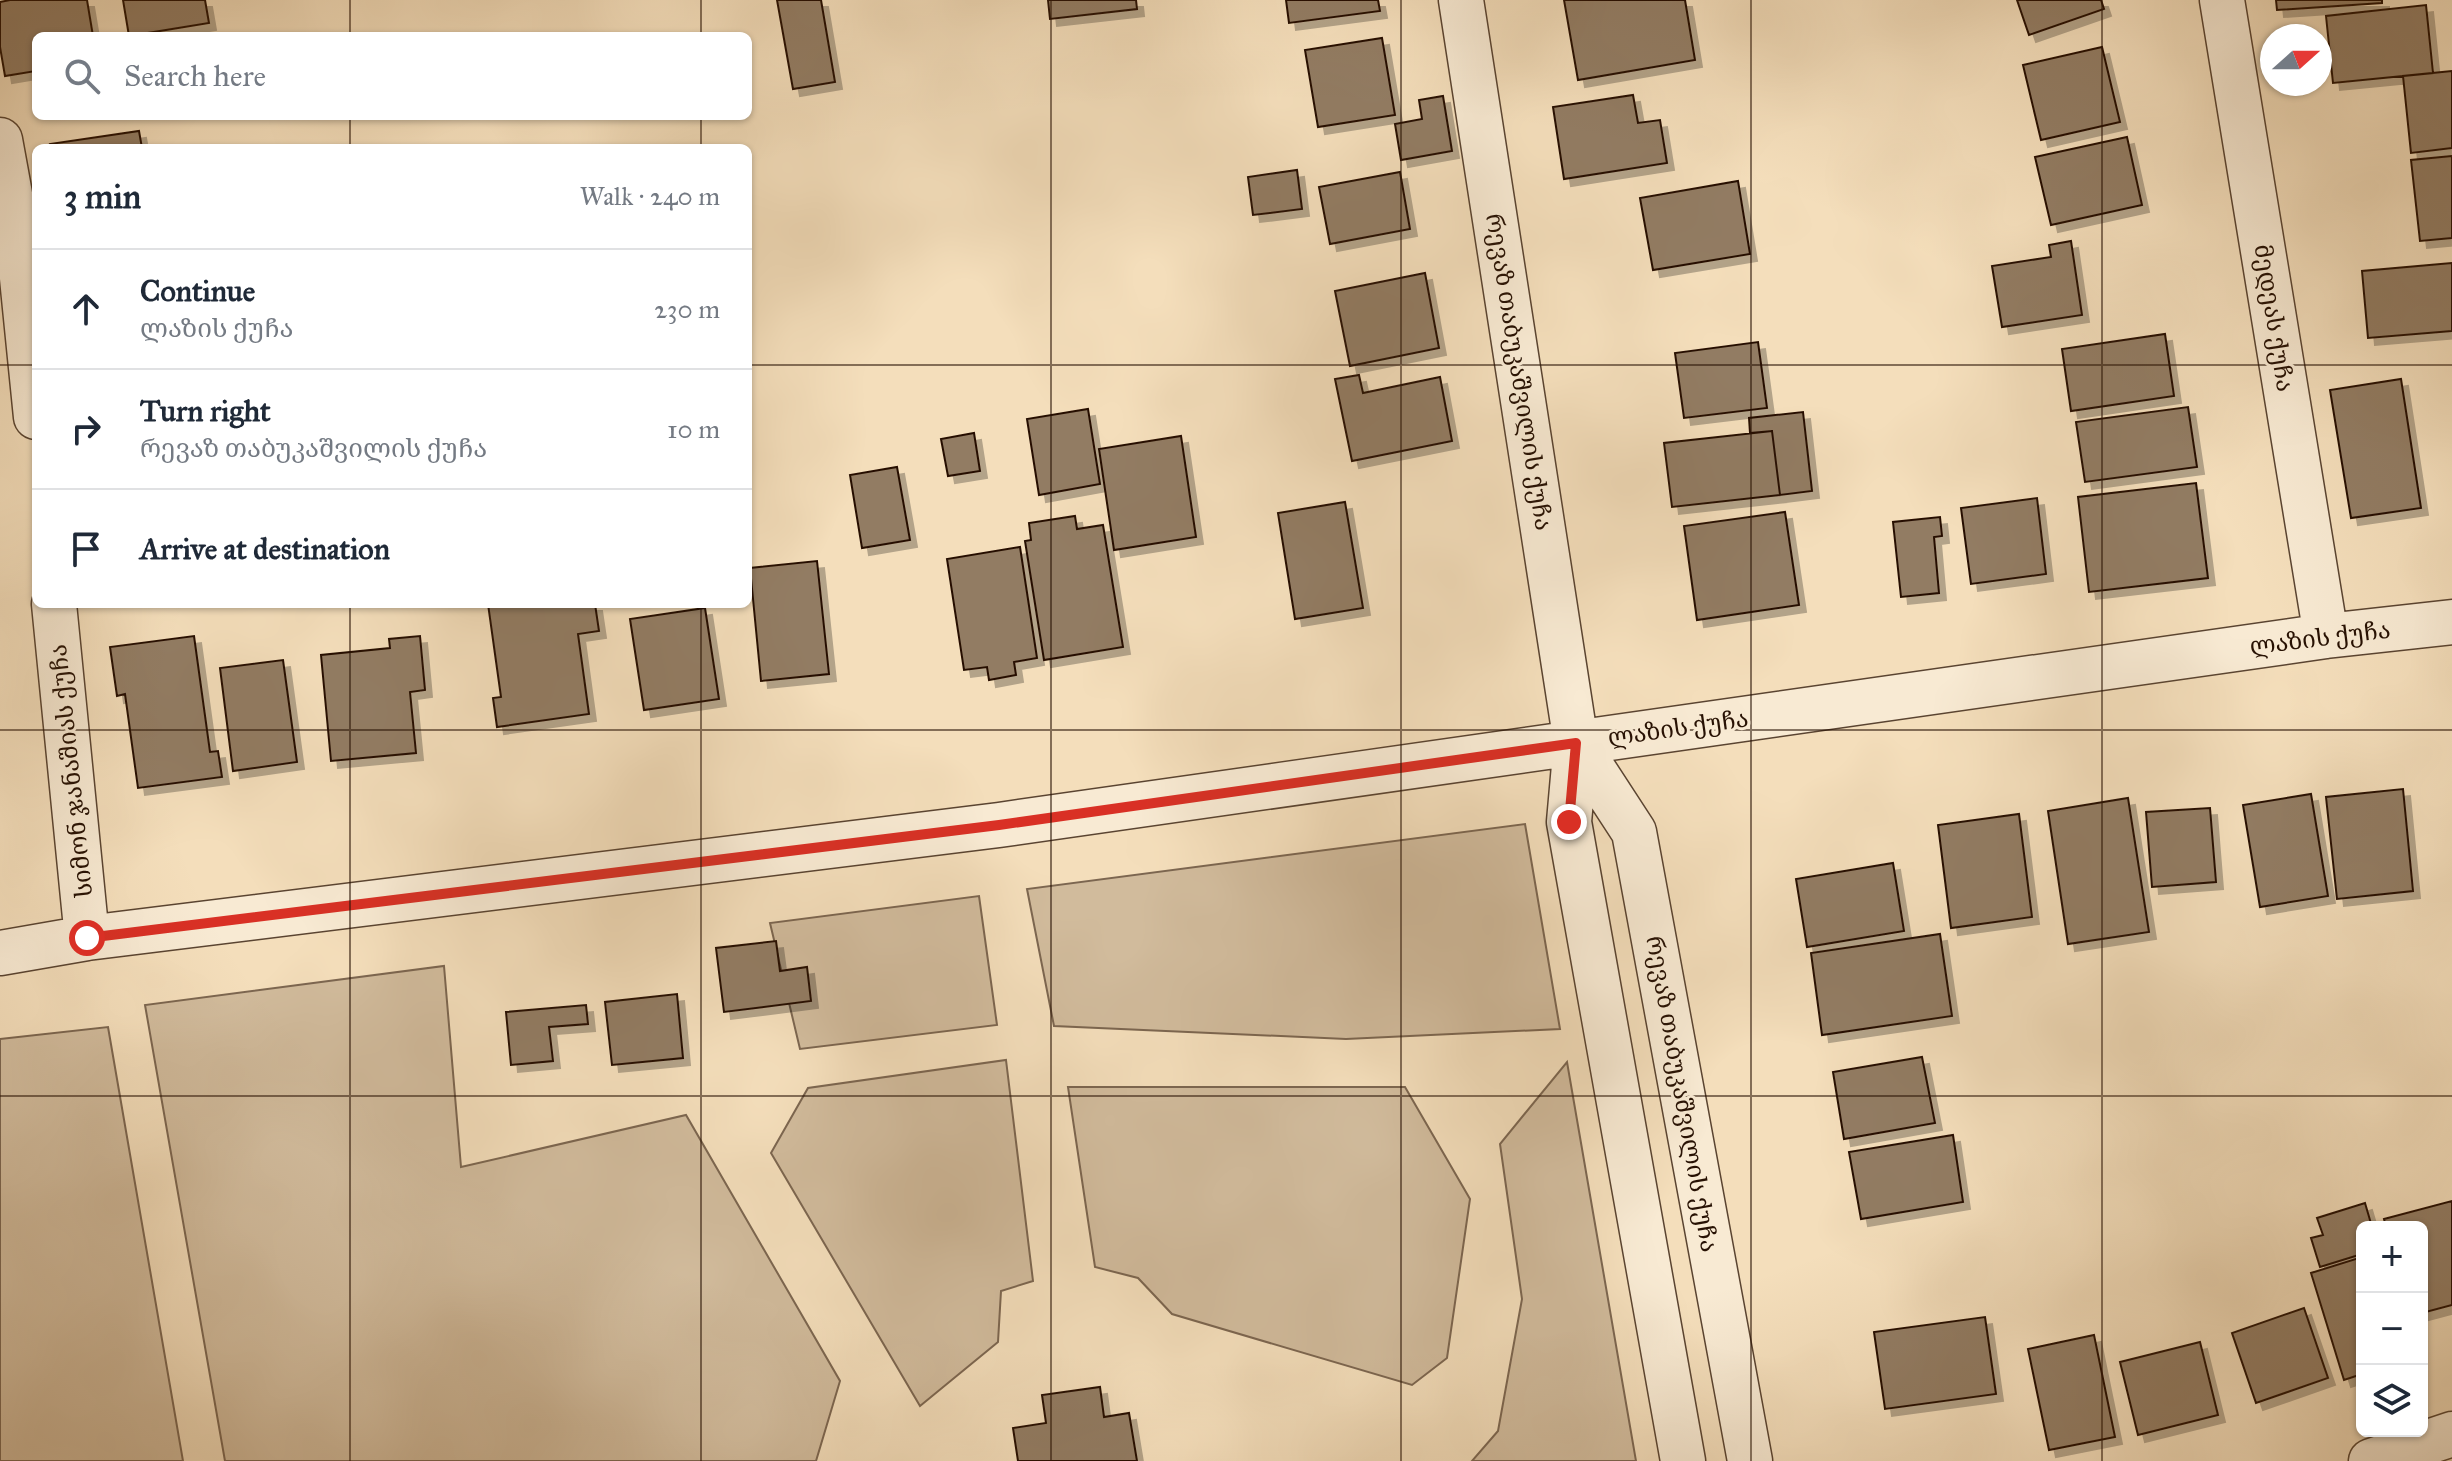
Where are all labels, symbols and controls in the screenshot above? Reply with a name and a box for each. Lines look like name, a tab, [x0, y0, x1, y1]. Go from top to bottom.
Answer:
north arrow	[2260, 24, 2332, 96]
search box	[32, 32, 752, 120]
icon: search	[60, 54, 104, 98]
text: Search here	[124, 58, 266, 94]
text: 3 min	[64, 176, 141, 217]
text: Walk · 240 m	[580, 180, 720, 212]
street label: რევაზ თაბუკაშვილის ქუჩა	[1479, 211, 1559, 533]
street label: მედეას ქუჩა	[2248, 242, 2300, 394]
text: Continue	[140, 273, 255, 309]
icon: ahead	[64, 287, 108, 331]
text: 230 m	[654, 293, 720, 325]
text: ლაზის ქუჩა	[140, 312, 293, 344]
text: Turn right	[140, 393, 271, 429]
icon: right	[64, 407, 108, 451]
text: 10 m	[667, 413, 720, 445]
text: რევაზ თაბუკაშვილის ქუჩა	[140, 432, 487, 464]
icon: arrive	[64, 527, 108, 571]
text: Arrive at destination	[140, 531, 390, 567]
street label: ლაზის ქუჩა	[2248, 614, 2392, 662]
street label: სიმონ ჯანაშიას ქუჩა	[43, 643, 99, 899]
street label: ლაზის ქუჩა	[1606, 703, 1750, 753]
route end	[1551, 804, 1587, 840]
route start	[69, 920, 105, 956]
street label: რევაზ თაბუკაშვილის ქუჩა	[1639, 934, 1725, 1254]
map controls	[2356, 1221, 2428, 1437]
button: +	[2356, 1221, 2428, 1293]
button: −	[2356, 1293, 2428, 1365]
button: layers	[2356, 1365, 2428, 1437]

